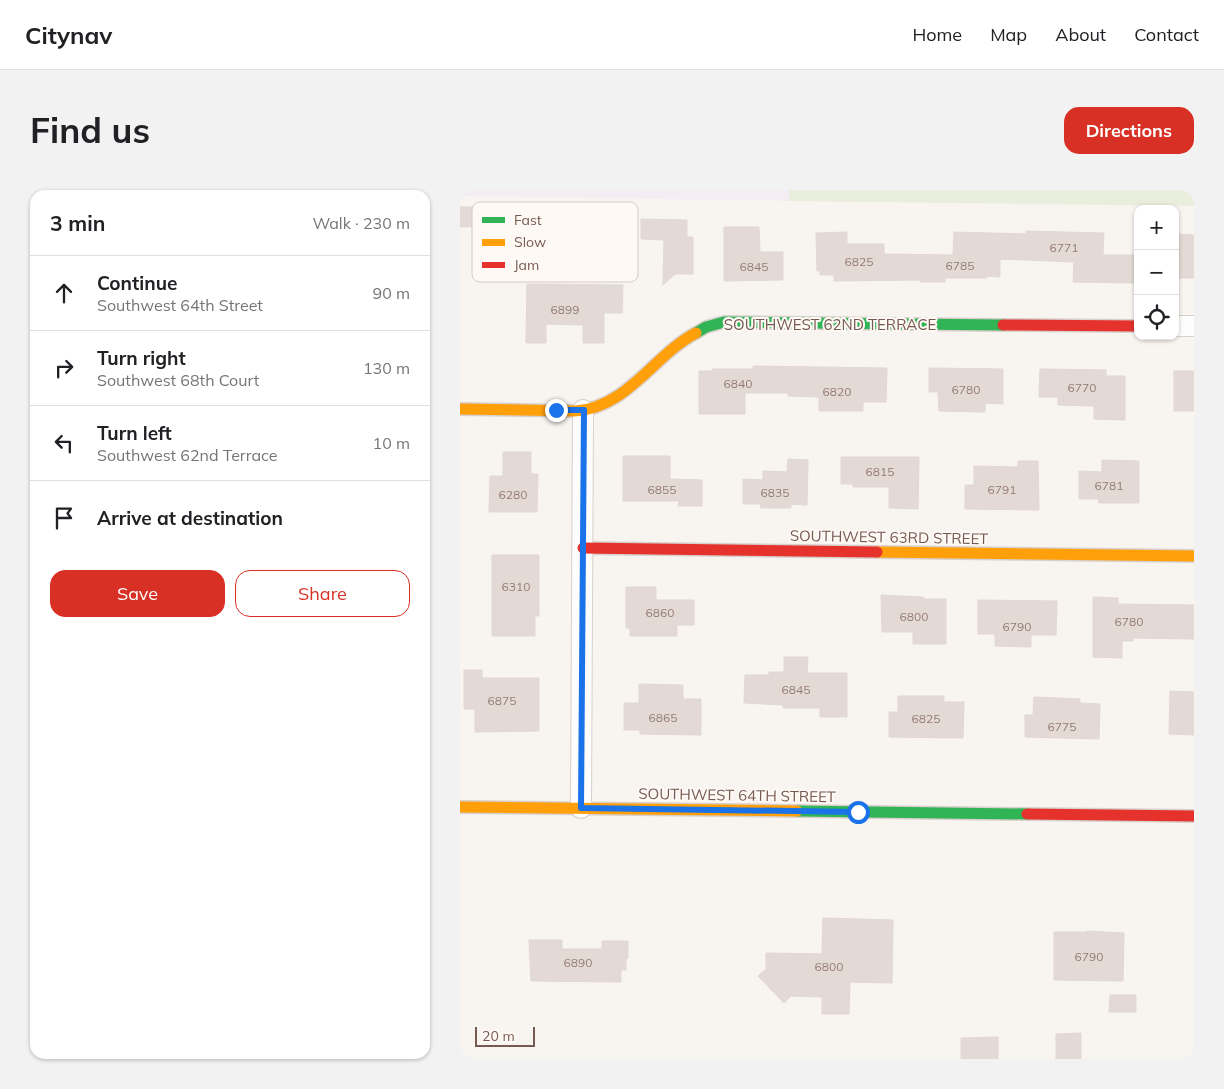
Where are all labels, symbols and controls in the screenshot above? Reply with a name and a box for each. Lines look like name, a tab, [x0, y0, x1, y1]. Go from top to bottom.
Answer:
text: Citynav	[25, 20, 112, 50]
text: Home	[912, 23, 962, 46]
text: Map	[990, 23, 1027, 46]
text: About	[1055, 23, 1106, 46]
text: Contact	[1134, 23, 1199, 46]
button: Directions	[1064, 107, 1194, 154]
text: Find us	[30, 108, 150, 152]
legend	[472, 202, 638, 282]
map controls	[1134, 205, 1179, 340]
button: +	[1134, 205, 1179, 250]
text: 3 min	[50, 210, 105, 236]
text: Fast	[514, 211, 542, 229]
text: Walk · 230 m	[312, 213, 410, 233]
text: Slow	[514, 233, 546, 251]
house number: 6771	[1050, 240, 1078, 255]
button: −	[1134, 250, 1179, 295]
house number: 6825	[845, 254, 873, 269]
text: Jam	[514, 256, 539, 274]
house number: 6785	[946, 258, 974, 273]
house number: 6845	[740, 259, 768, 274]
text: Continue	[97, 271, 177, 295]
icon: ahead	[50, 279, 78, 307]
text: 90 m	[373, 283, 410, 303]
text: Southwest 64th Street	[97, 295, 263, 315]
button: locate	[1134, 295, 1179, 340]
house number: 6899	[551, 302, 579, 317]
street label: SOUTHWEST 62ND TERRACE	[724, 315, 936, 334]
text: Turn right	[97, 346, 186, 370]
icon: right	[50, 354, 78, 382]
text: 130 m	[363, 358, 410, 378]
text: Southwest 68th Court	[97, 370, 259, 390]
house number: 6840	[724, 376, 752, 391]
house number: 6770	[1068, 380, 1096, 395]
house number: 6780	[952, 382, 980, 397]
house number: 6820	[823, 384, 851, 399]
route end	[545, 399, 568, 422]
text: Turn left	[97, 421, 172, 445]
icon: left	[50, 429, 78, 457]
text: 10 m	[373, 433, 410, 453]
text: Southwest 62nd Terrace	[97, 445, 277, 465]
house number: 6815	[866, 464, 894, 479]
house number: 6781	[1095, 478, 1123, 493]
house number: 6855	[648, 482, 676, 497]
house number: 6791	[988, 482, 1016, 497]
house number: 6835	[761, 485, 789, 500]
house number: 6280	[499, 487, 527, 502]
icon: arrive	[50, 504, 78, 532]
text: Arrive at destination	[97, 506, 283, 530]
street label: SOUTHWEST 63RD STREET	[790, 526, 988, 548]
button: Save	[50, 570, 225, 617]
button: Share	[235, 570, 410, 617]
house number: 6310	[502, 579, 530, 594]
house number: 6860	[646, 605, 674, 620]
house number: 6800	[900, 609, 928, 624]
house number: 6780	[1115, 614, 1143, 629]
house number: 6790	[1003, 619, 1031, 634]
house number: 6845	[782, 682, 810, 697]
house number: 6875	[488, 693, 516, 708]
house number: 6865	[649, 710, 677, 725]
house number: 6825	[912, 711, 940, 726]
house number: 6775	[1048, 719, 1076, 734]
street label: SOUTHWEST 64TH STREET	[638, 784, 836, 806]
route start	[847, 801, 870, 824]
house number: 6790	[1075, 949, 1103, 964]
house number: 6890	[564, 955, 592, 970]
house number: 6800	[815, 959, 843, 974]
scale bar	[475, 1024, 535, 1047]
text: 20 m	[482, 1027, 515, 1045]

